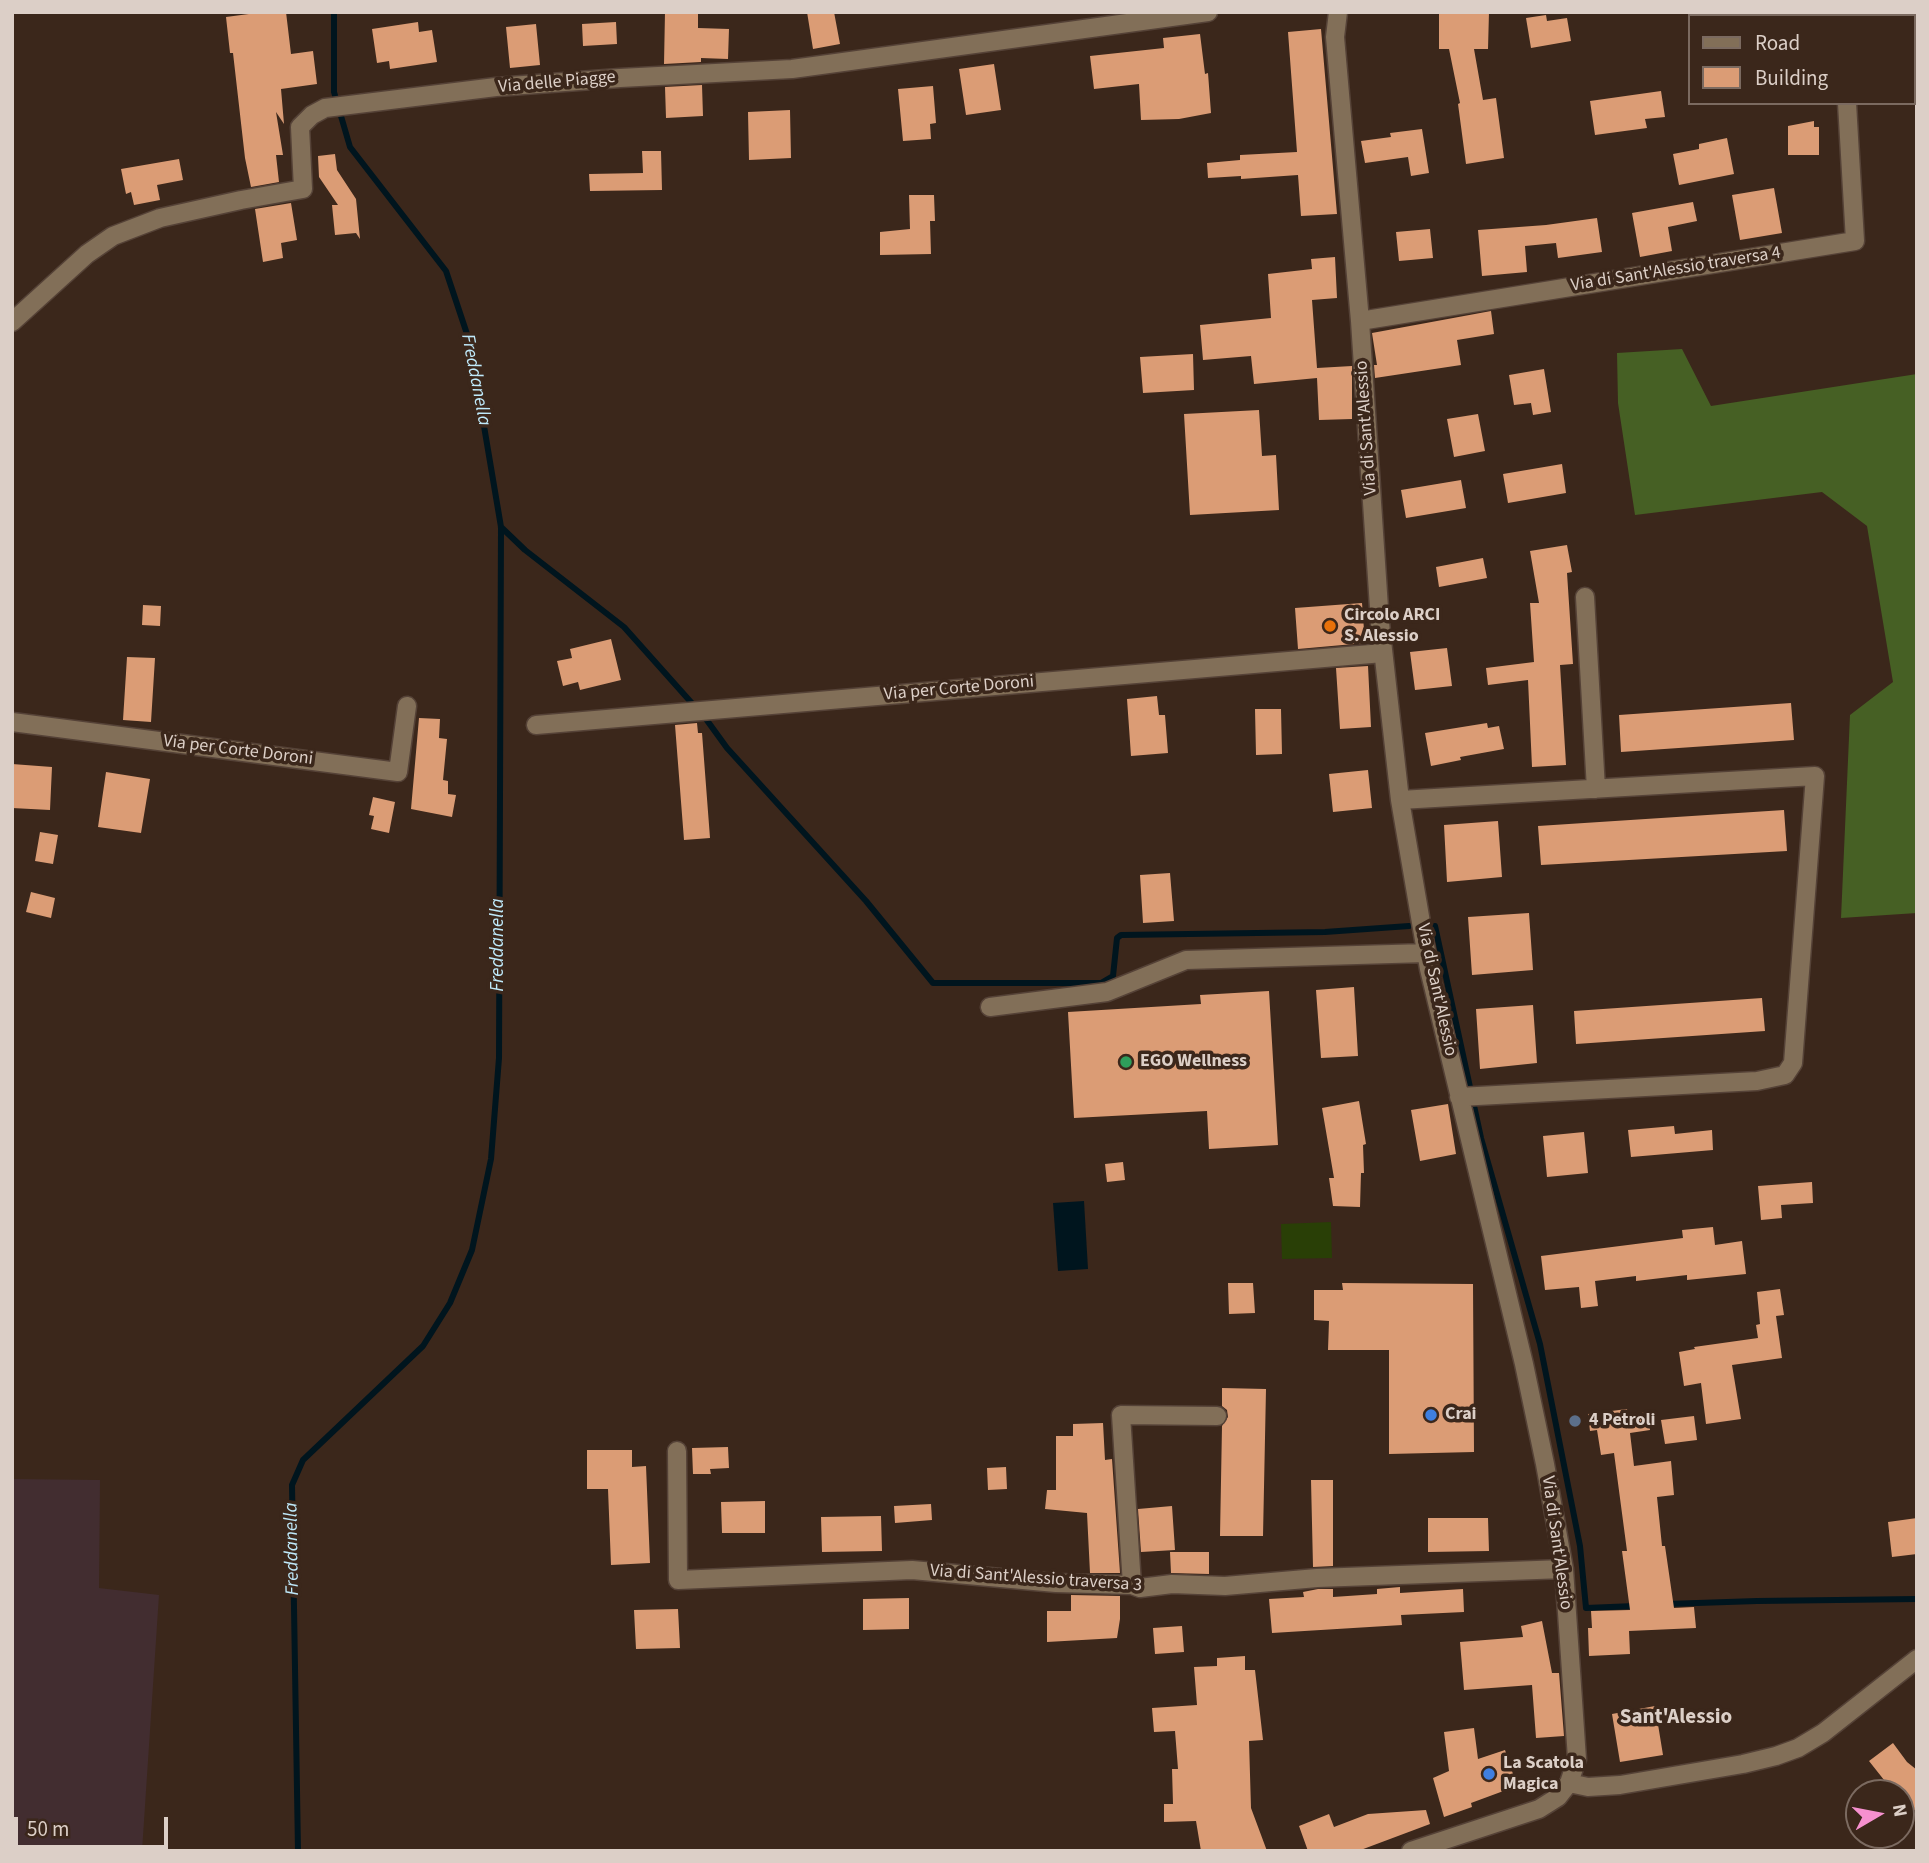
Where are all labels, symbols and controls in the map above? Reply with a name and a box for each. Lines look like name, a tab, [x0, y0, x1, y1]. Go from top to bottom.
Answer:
legend	[1688, 14, 1915, 105]
text: Road	[1755, 28, 1800, 58]
text: Building	[1755, 63, 1828, 93]
street label: Via delle Piagge	[498, 67, 616, 99]
street label: Via di Sant'Alessio traversa 4	[1569, 243, 1783, 297]
water label: Freddanella	[455, 332, 495, 428]
street label: Via di Sant'Alessio	[1352, 360, 1382, 496]
place label: Circolo ARCI S. Alessio	[1344, 605, 1440, 648]
marker: Circolo ARCI S. Alessio	[1322, 618, 1338, 634]
street label: Via per Corte Doroni	[883, 672, 1035, 706]
street label: Via per Corte Doroni	[162, 731, 314, 771]
water label: Freddanella	[488, 898, 510, 992]
street label: Via di Sant'Alessio	[1411, 922, 1461, 1058]
place label: EGO Wellness	[1140, 1051, 1247, 1073]
marker: EGO Wellness	[1118, 1054, 1134, 1070]
place label: Crai	[1445, 1404, 1477, 1426]
marker: Crai	[1423, 1407, 1439, 1423]
place label: 4 Petroli	[1589, 1410, 1656, 1432]
marker: 4 Petroli	[1567, 1413, 1583, 1429]
street label: Via di Sant'Alessio	[1536, 1475, 1576, 1611]
water label: Freddanella	[281, 1502, 305, 1596]
street label: Via di Sant'Alessio traversa 3	[929, 1561, 1143, 1597]
district label: Sant'Alessio	[1620, 1705, 1732, 1731]
place label: La Scatola Magica	[1503, 1753, 1584, 1796]
marker: La Scatola Magica	[1481, 1766, 1497, 1782]
north arrow	[1845, 1779, 1915, 1849]
text: N	[1885, 1802, 1914, 1819]
scale bar	[18, 1804, 172, 1848]
text: 50 m	[27, 1814, 69, 1844]

